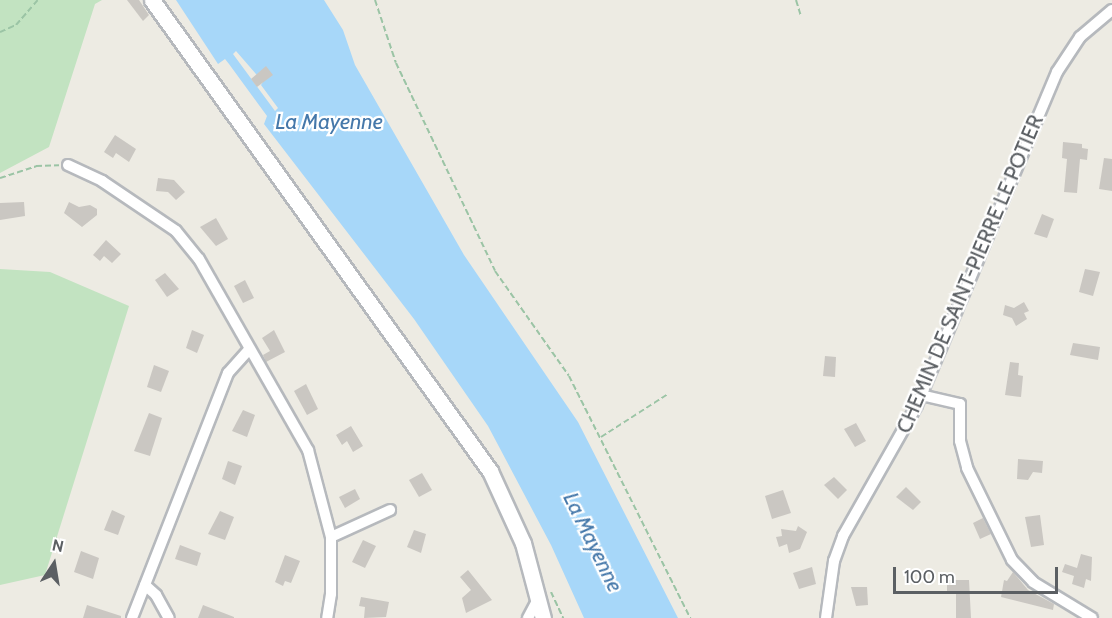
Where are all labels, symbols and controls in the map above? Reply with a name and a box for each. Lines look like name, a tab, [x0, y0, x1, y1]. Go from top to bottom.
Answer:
water label: La Mayenne	[275, 109, 383, 135]
street label: CHEMIN DE SAINT-PIERRE LE POTIER	[891, 111, 1049, 437]
water label: La Mayenne	[558, 488, 628, 596]
north arrow	[24, 534, 84, 594]
text: N	[50, 535, 65, 556]
scale bar	[896, 555, 1061, 593]
text: 100 m	[904, 566, 955, 588]

